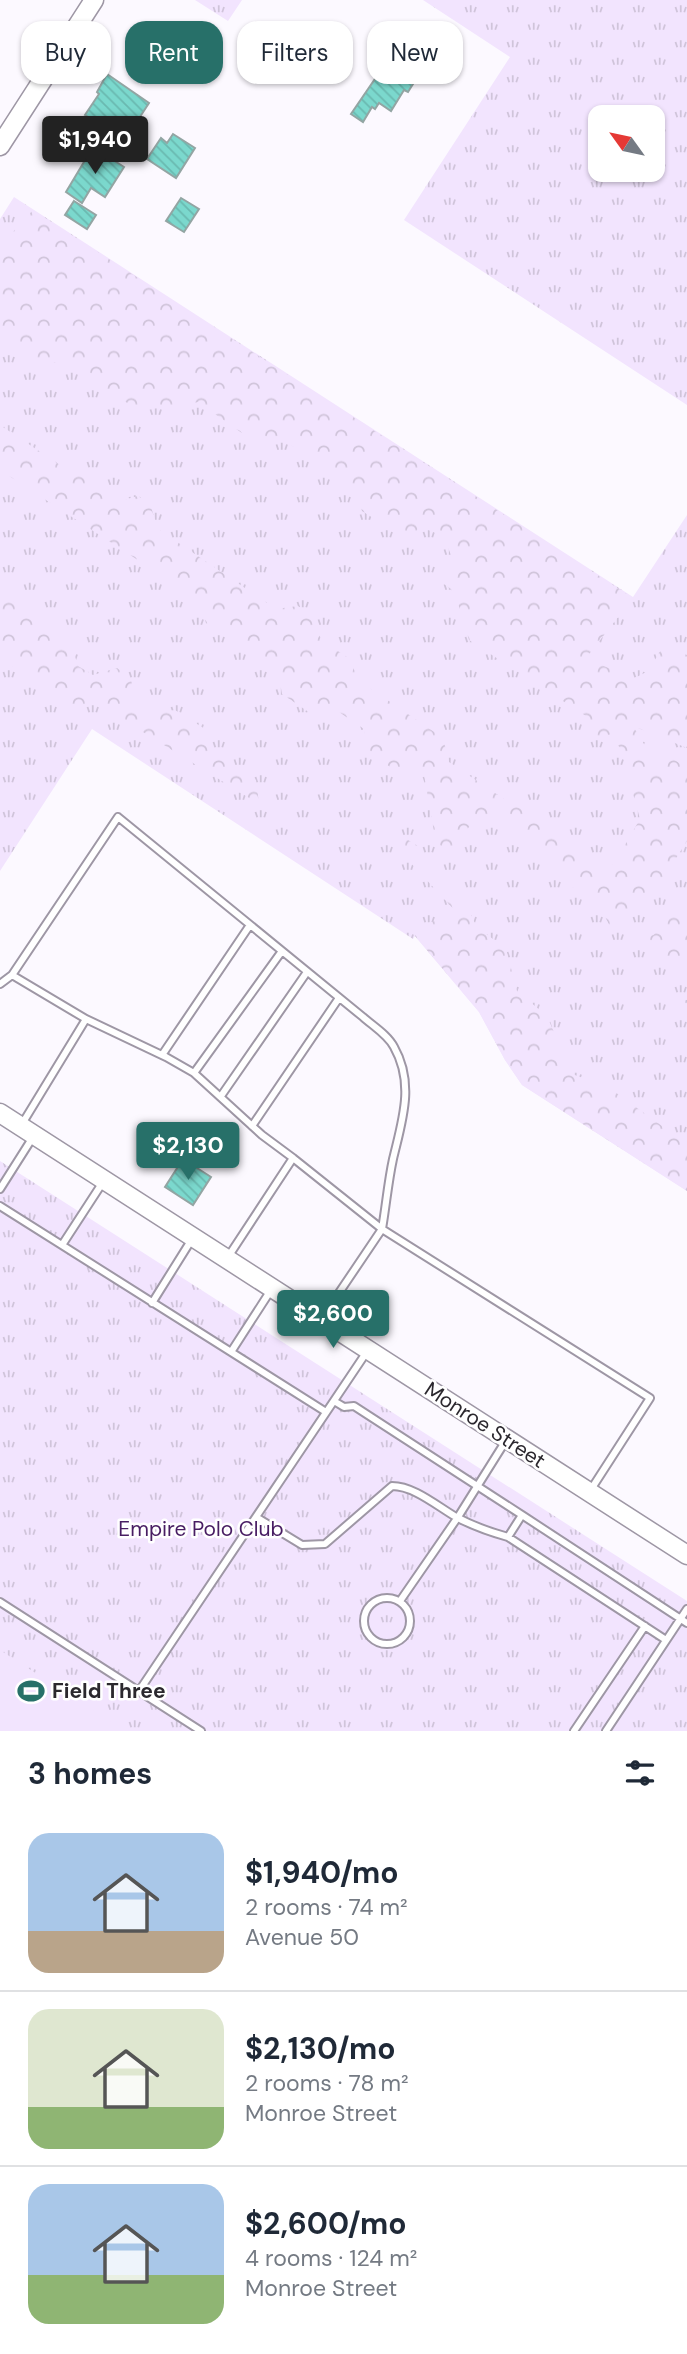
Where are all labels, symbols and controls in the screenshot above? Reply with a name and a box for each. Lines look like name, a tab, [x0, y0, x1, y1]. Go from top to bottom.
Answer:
chip: Buy	[21, 21, 111, 84]
chip: Rent	[125, 21, 223, 84]
chip: Filters	[237, 21, 353, 84]
chip: New	[367, 21, 463, 84]
north arrow	[588, 105, 665, 182]
map controls	[588, 105, 665, 182]
pin: $1,940	[38, 116, 152, 176]
text: $1,940	[58, 124, 132, 154]
pin: $2,130	[131, 1122, 245, 1182]
text: $2,130	[152, 1130, 224, 1160]
pin: $2,600	[276, 1290, 390, 1350]
text: $2,600	[293, 1298, 373, 1328]
street label: Monroe Street	[419, 1375, 551, 1475]
park label: Empire Polo Club	[118, 1515, 284, 1543]
sports icon: Field Three	[16, 1676, 46, 1706]
place label: Field Three	[52, 1677, 166, 1705]
text: 3 homes	[28, 1754, 152, 1793]
icon: filters	[621, 1754, 659, 1792]
text: $1,940/mo	[245, 1853, 399, 1892]
icon: home	[84, 1861, 168, 1945]
text: 2 rooms · 74 m²	[245, 1892, 408, 1922]
text: Avenue 50	[245, 1922, 359, 1952]
text: $2,130/mo	[245, 2029, 396, 2068]
icon: home	[84, 2037, 168, 2121]
text: 2 rooms · 78 m²	[245, 2068, 409, 2098]
text: Monroe Street	[245, 2098, 397, 2128]
text: $2,600/mo	[245, 2204, 407, 2243]
icon: home	[84, 2212, 168, 2296]
text: 4 rooms · 124 m²	[245, 2243, 417, 2273]
text: Monroe Street	[245, 2273, 397, 2303]

